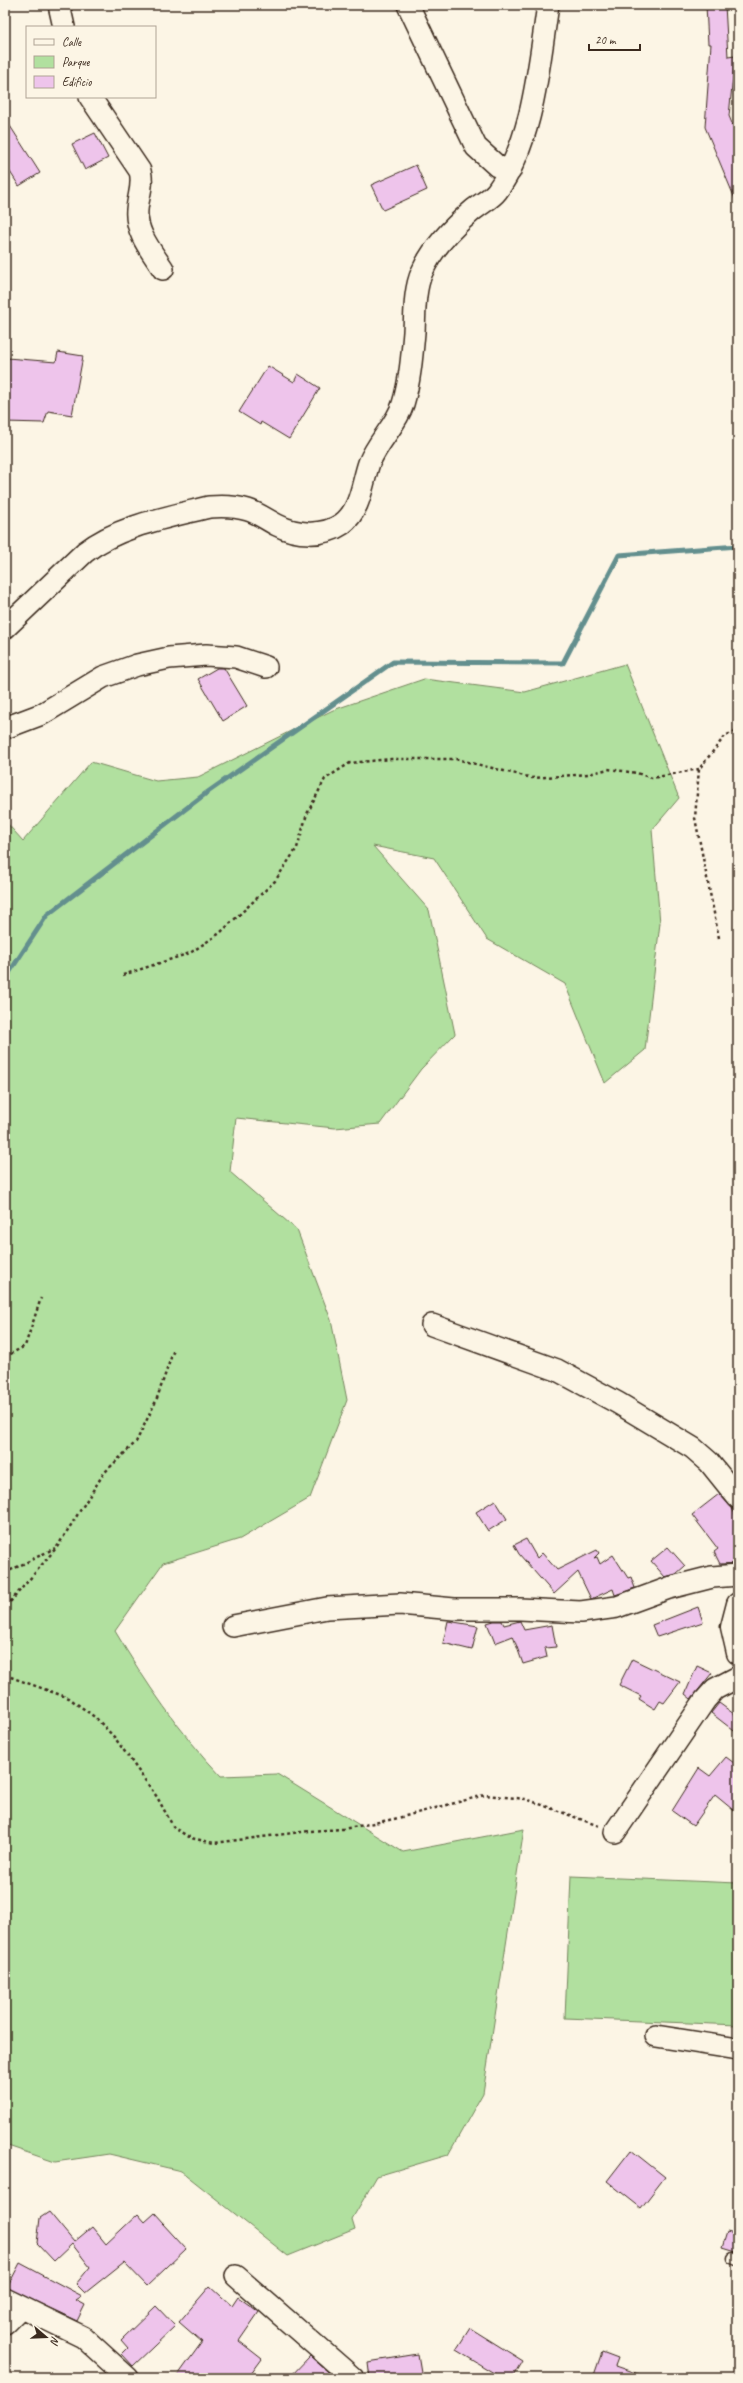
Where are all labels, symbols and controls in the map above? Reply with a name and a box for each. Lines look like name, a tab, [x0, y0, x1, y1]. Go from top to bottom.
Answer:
legend	[26, 26, 156, 98]
scale bar	[589, 26, 640, 52]
text: 20 m	[595, 32, 617, 48]
text: Calle	[62, 34, 82, 50]
text: Parque	[62, 54, 91, 70]
text: Edificio	[62, 74, 92, 90]
north arrow	[26, 2317, 66, 2357]
text: N	[47, 2335, 63, 2348]

